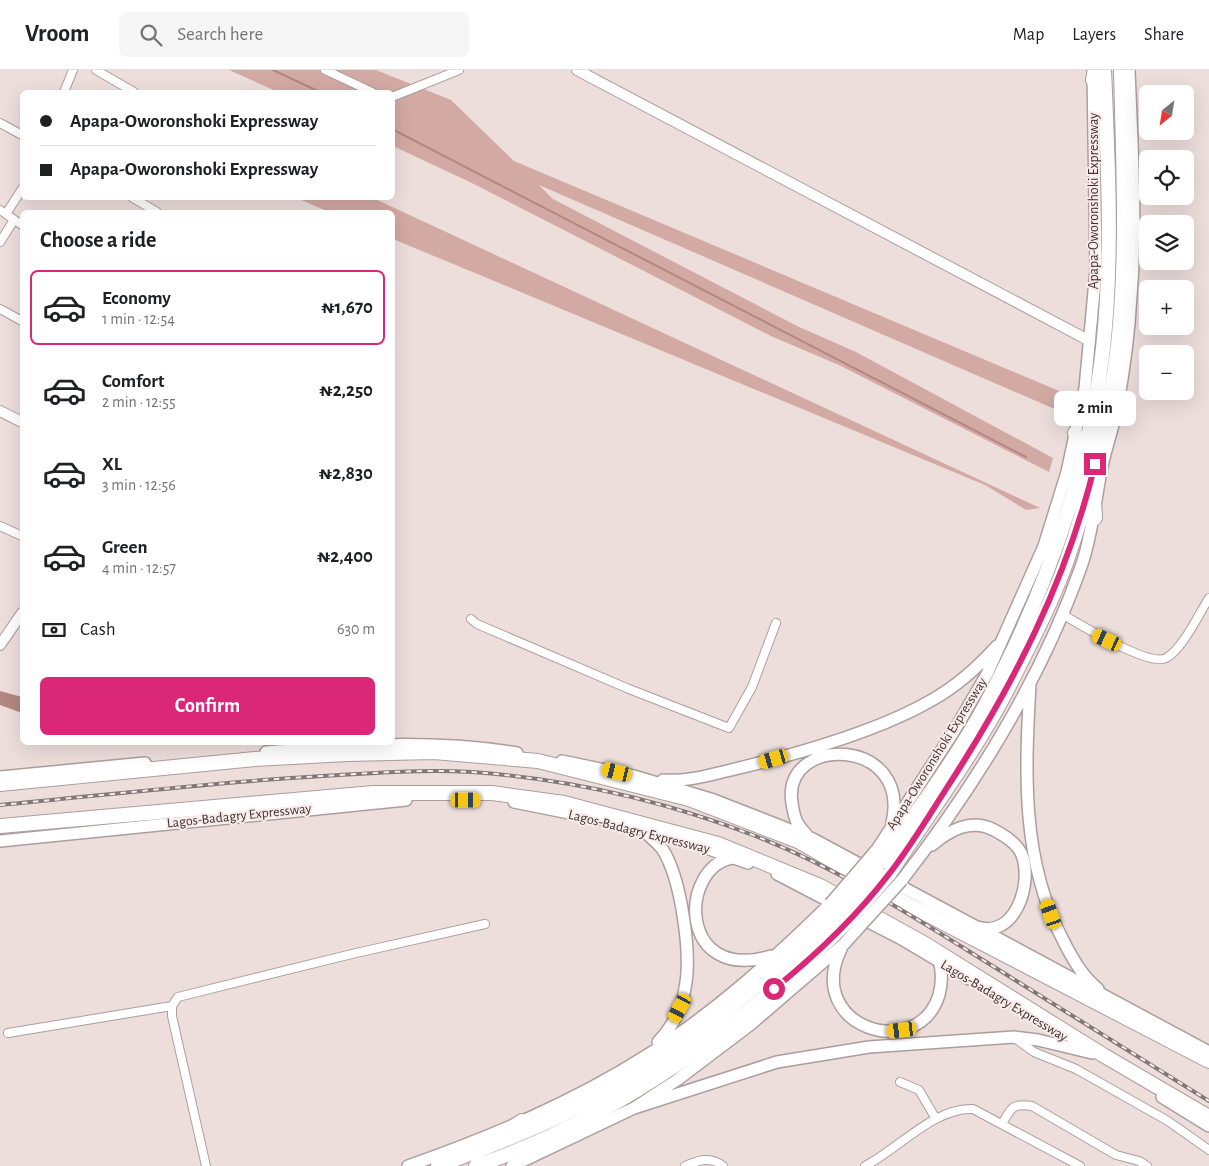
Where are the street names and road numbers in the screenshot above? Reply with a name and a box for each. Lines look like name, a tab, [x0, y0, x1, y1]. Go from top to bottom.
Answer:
street label: Apapa-Oworonshoki Expressway	[1087, 113, 1101, 289]
street label: Apapa-Oworonshoki Expressway	[884, 675, 990, 833]
street label: Lagos-Badagry Expressway	[166, 801, 312, 831]
street label: Lagos-Badagry Expressway	[567, 808, 711, 856]
street label: Lagos-Badagry Expressway	[938, 958, 1070, 1044]

